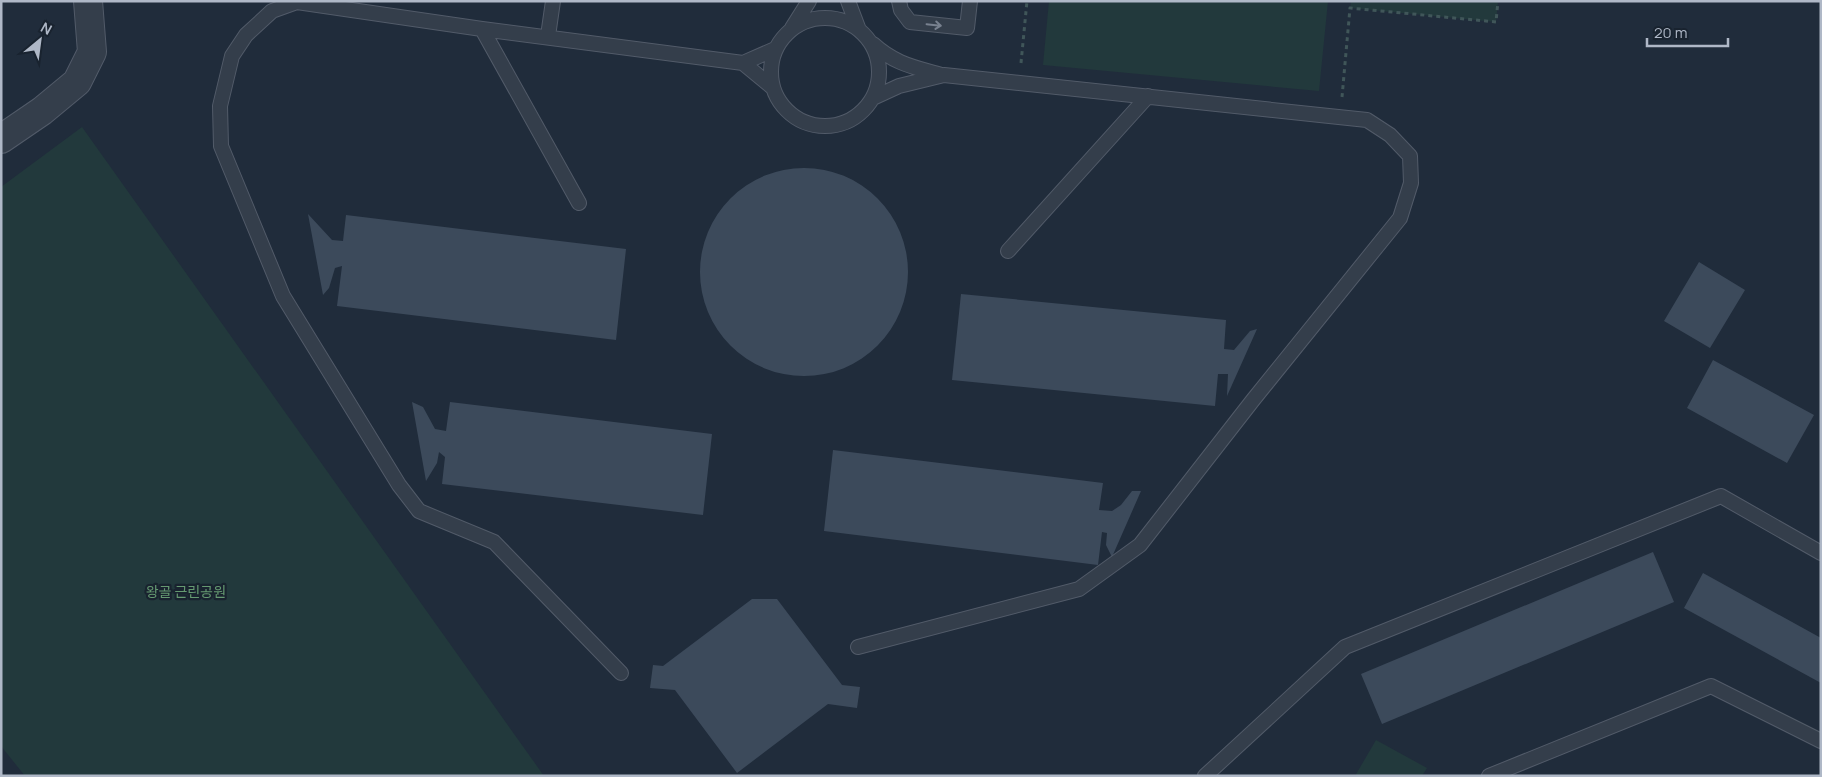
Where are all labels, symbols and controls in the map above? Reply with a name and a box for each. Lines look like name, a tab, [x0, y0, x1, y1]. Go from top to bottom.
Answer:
north arrow	[15, 15, 65, 65]
scale bar	[1647, 15, 1728, 47]
text: N	[38, 17, 56, 39]
one-way arrow	[926, 20, 942, 30]
text: 20 m	[1654, 22, 1687, 43]
park label: 왕골 근린공원	[146, 582, 226, 601]

